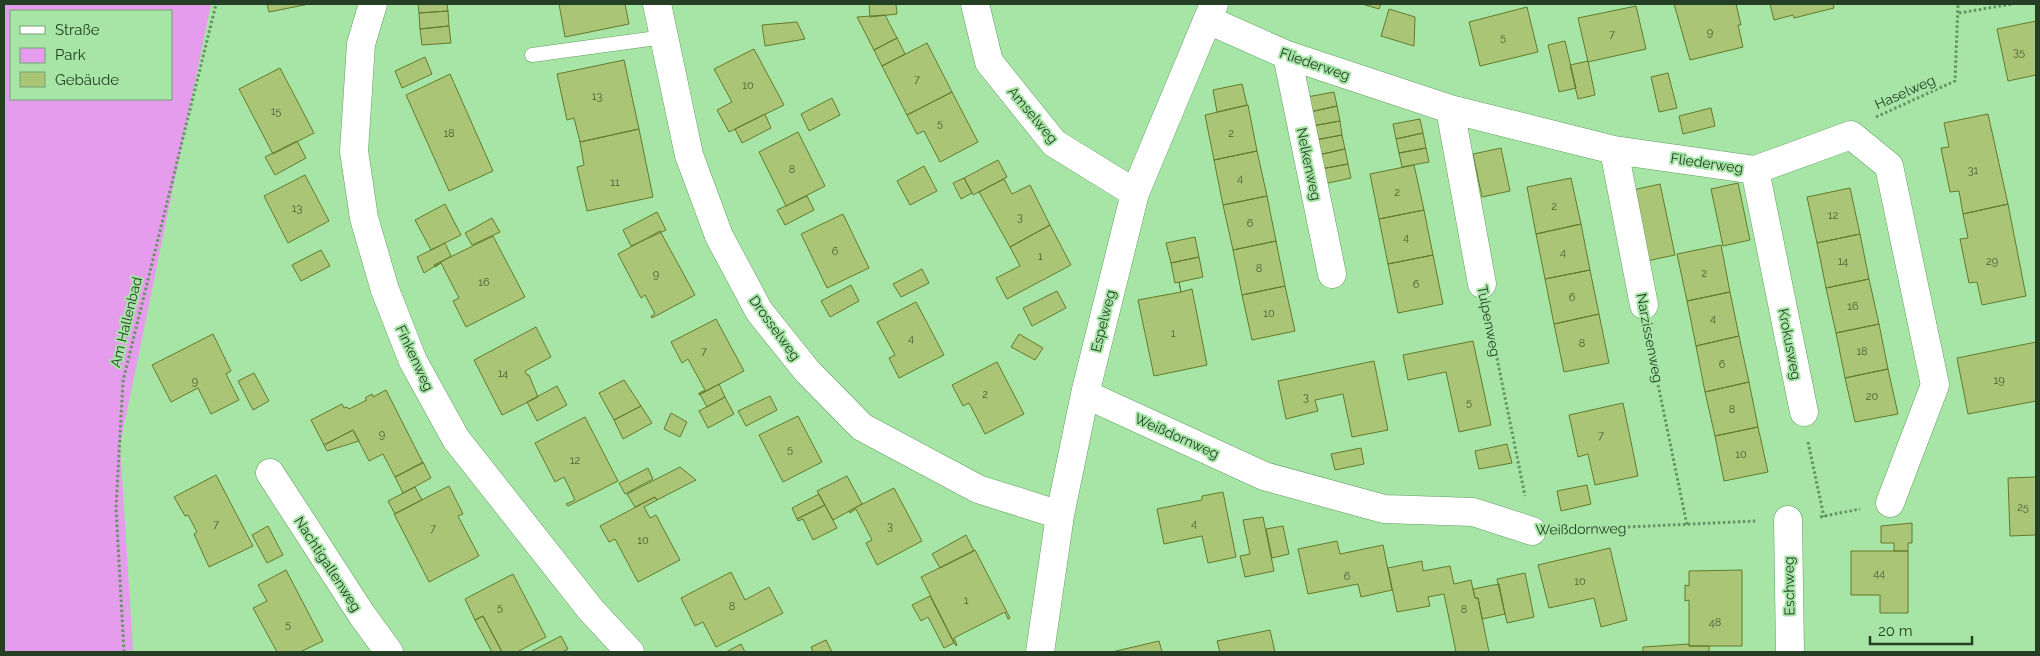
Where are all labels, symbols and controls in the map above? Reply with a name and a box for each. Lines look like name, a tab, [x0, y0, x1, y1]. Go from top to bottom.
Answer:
legend	[10, 10, 172, 100]
text: Straße	[55, 21, 100, 39]
house number: 9	[1707, 26, 1713, 39]
house number: 7	[1609, 28, 1615, 41]
house number: 5	[1500, 31, 1506, 44]
street label: Fliederweg	[1278, 45, 1352, 83]
text: Park	[55, 46, 86, 64]
house number: 35	[2013, 46, 2025, 59]
text: Gebäude	[55, 71, 119, 89]
street label: Haselweg	[1872, 72, 1938, 112]
house number: 7	[914, 73, 920, 86]
house number: 10	[742, 79, 754, 92]
street label: Amselweg	[1005, 83, 1061, 147]
house number: 13	[592, 90, 602, 103]
house number: 15	[271, 105, 281, 118]
house number: 5	[937, 117, 943, 130]
street label: Nelkenweg	[1293, 126, 1325, 202]
house number: 18	[443, 127, 455, 140]
house number: 2	[1228, 127, 1234, 140]
street label: Fliederweg	[1670, 150, 1744, 176]
house number: 8	[789, 163, 795, 176]
house number: 31	[1968, 164, 1979, 177]
house number: 4	[1237, 172, 1243, 185]
house number: 11	[610, 176, 620, 189]
house number: 2	[1394, 186, 1400, 199]
house number: 2	[1551, 200, 1557, 213]
house number: 13	[292, 202, 302, 215]
house number: 12	[1828, 209, 1838, 222]
house number: 3	[1017, 211, 1023, 224]
house number: 6	[1247, 217, 1254, 230]
house number: 4	[1403, 231, 1409, 244]
house number: 6	[832, 245, 839, 258]
house number: 4	[1560, 246, 1566, 259]
house number: 1	[1038, 250, 1043, 263]
house number: 14	[1838, 255, 1848, 268]
house number: 29	[1986, 255, 1998, 268]
house number: 8	[1256, 262, 1262, 275]
house number: 2	[1701, 267, 1707, 280]
house number: 9	[653, 268, 659, 281]
street label: Am Hallenbad	[107, 275, 145, 369]
house number: 16	[478, 276, 490, 289]
house number: 6	[1413, 278, 1420, 291]
street label: Tulpenweg	[1474, 284, 1504, 358]
street label: Espelweg	[1088, 288, 1118, 354]
house number: 6	[1569, 291, 1576, 304]
street label: Drosselweg	[746, 292, 804, 364]
street label: Narzissenweg	[1633, 292, 1667, 384]
house number: 16	[1847, 300, 1859, 313]
house number: 10	[1263, 307, 1275, 320]
street label: Krokusweg	[1775, 307, 1805, 381]
house number: 4	[1710, 312, 1716, 325]
street label: Finkenweg	[393, 323, 437, 393]
house number: 1	[1171, 327, 1176, 340]
house number: 4	[908, 332, 914, 345]
house number: 8	[1579, 337, 1585, 350]
house number: 7	[701, 345, 707, 358]
house number: 18	[1856, 345, 1868, 358]
house number: 6	[1719, 358, 1726, 371]
house number: 14	[498, 367, 508, 380]
house number: 19	[1993, 374, 2005, 387]
house number: 9	[192, 375, 198, 388]
house number: 2	[982, 388, 988, 401]
house number: 20	[1866, 390, 1878, 403]
house number: 3	[1303, 391, 1309, 404]
house number: 5	[1466, 396, 1472, 409]
house number: 8	[1729, 403, 1735, 416]
street label: Weißdornweg	[1132, 410, 1222, 462]
house number: 9	[379, 428, 385, 441]
house number: 7	[1598, 429, 1604, 442]
house number: 5	[787, 443, 793, 456]
house number: 10	[1735, 448, 1747, 461]
house number: 12	[570, 454, 580, 467]
house number: 25	[2017, 501, 2029, 514]
street label: Nachtigallenweg	[291, 514, 365, 614]
house number: 4	[1191, 517, 1197, 530]
house number: 7	[213, 518, 219, 531]
house number: 3	[887, 520, 893, 533]
street label: Weißdornweg	[1536, 520, 1626, 538]
house number: 7	[430, 522, 436, 535]
house number: 10	[637, 534, 649, 547]
street label: Eschweg	[1780, 556, 1798, 616]
house number: 44	[1873, 567, 1885, 580]
house number: 6	[1344, 570, 1351, 583]
house number: 10	[1574, 575, 1586, 588]
house number: 1	[964, 594, 969, 607]
house number: 8	[729, 600, 735, 613]
house number: 5	[497, 601, 503, 614]
house number: 8	[1461, 603, 1467, 616]
scale bar	[1870, 614, 1972, 646]
house number: 48	[1709, 616, 1721, 629]
house number: 5	[285, 618, 291, 631]
text: 20 m	[1878, 622, 1913, 640]

